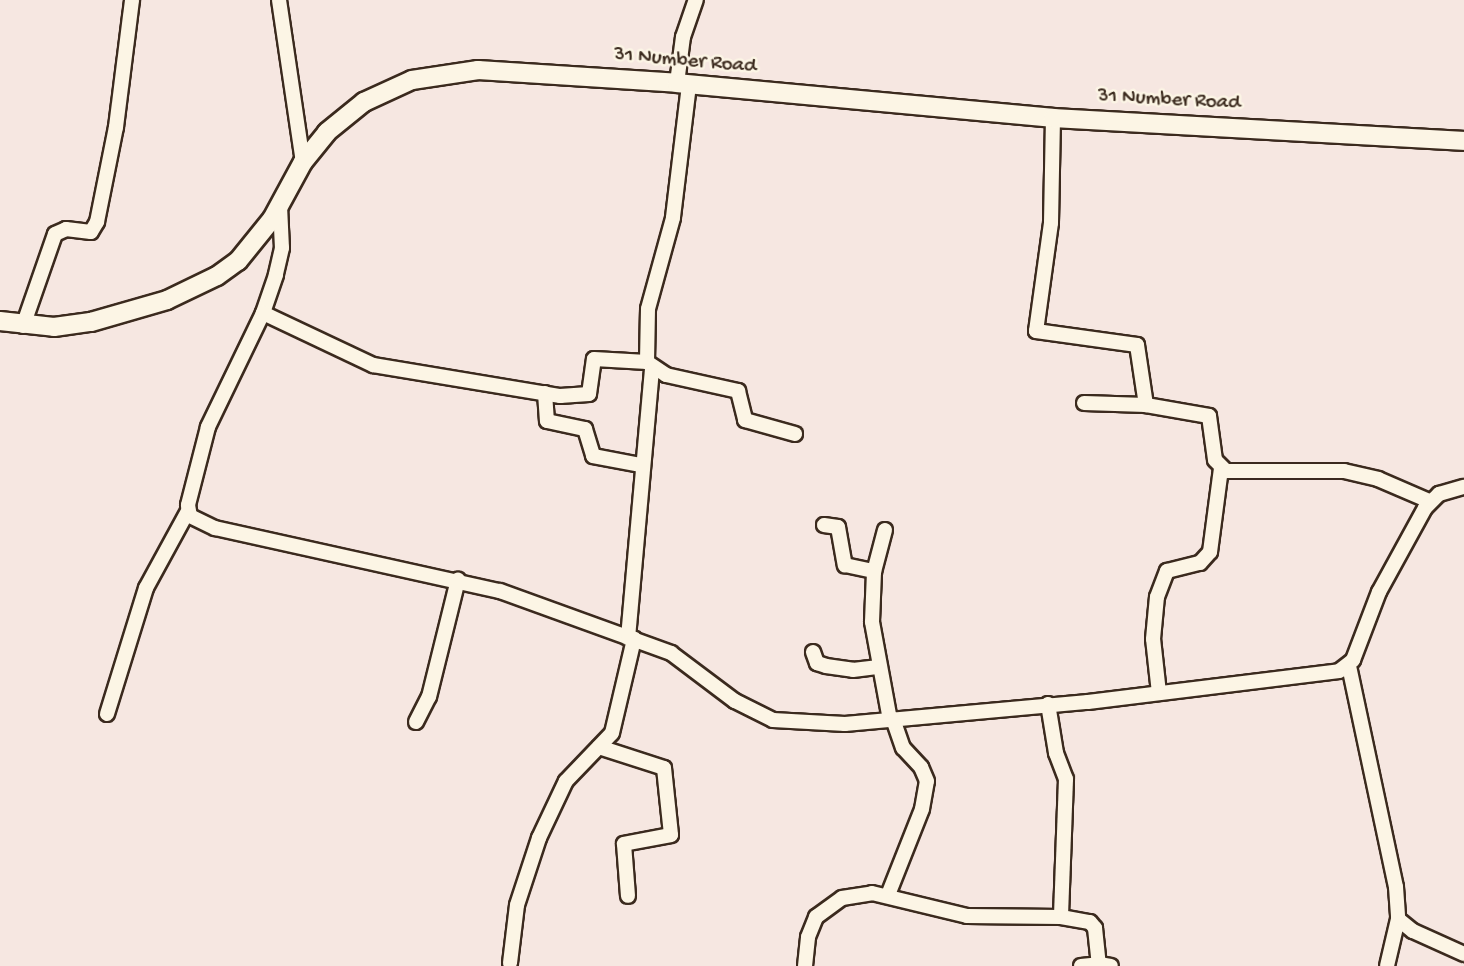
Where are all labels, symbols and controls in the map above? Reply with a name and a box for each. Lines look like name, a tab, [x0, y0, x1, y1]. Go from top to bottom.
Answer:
street label: 31 Number Road	[613, 43, 757, 81]
street label: 31 Number Road	[1097, 85, 1241, 117]

